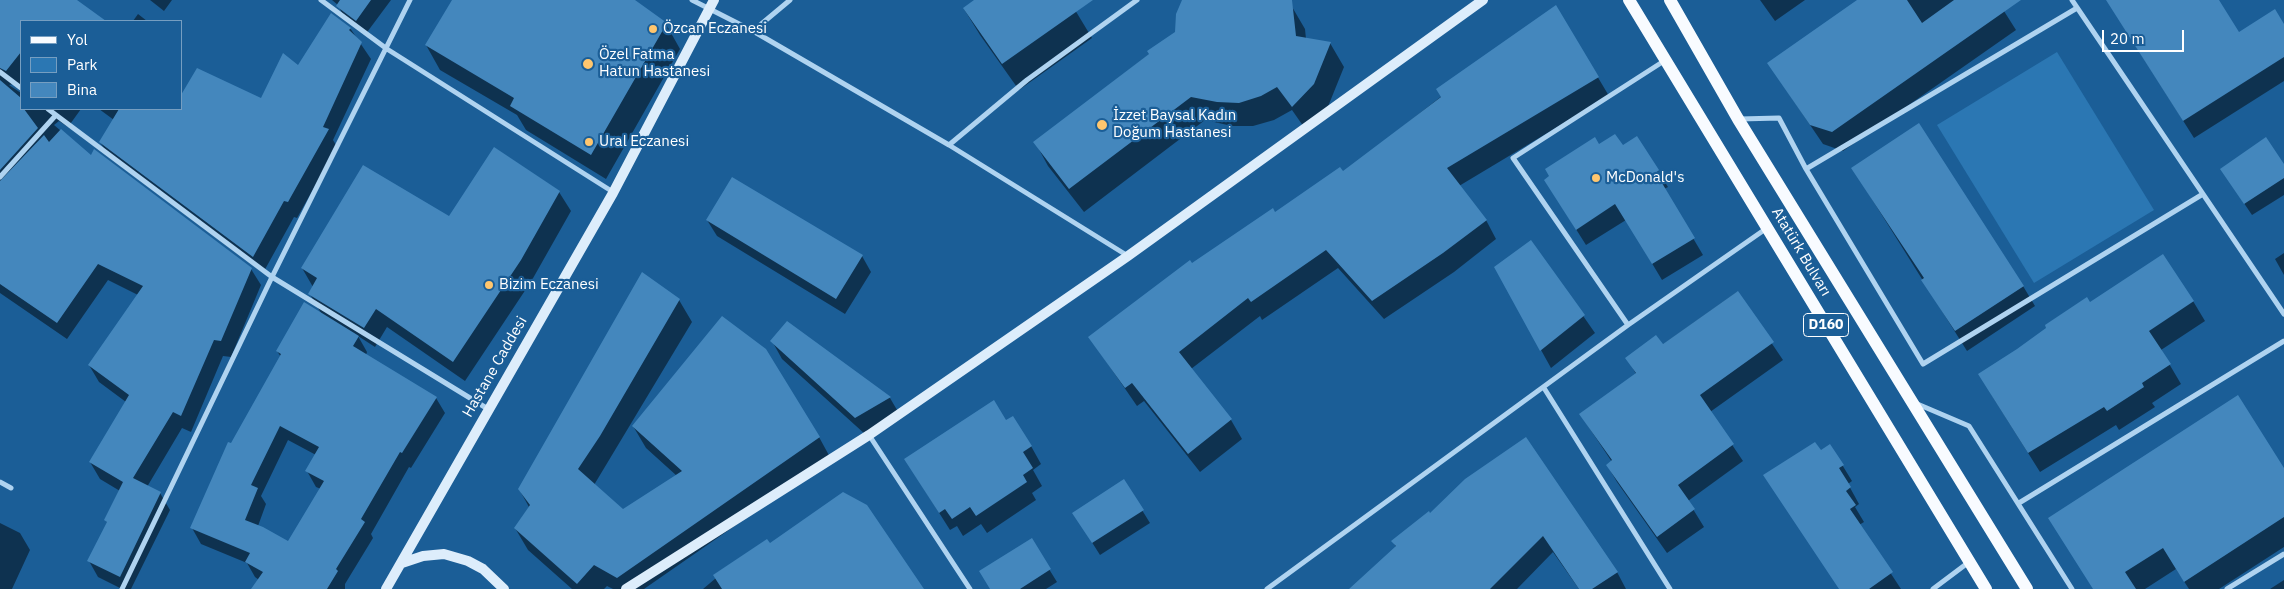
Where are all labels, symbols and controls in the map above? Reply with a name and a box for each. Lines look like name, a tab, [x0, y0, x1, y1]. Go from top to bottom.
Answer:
legend	[20, 20, 182, 110]
place label: Özcan Eczanesi	[663, 20, 767, 38]
scale bar	[2104, 20, 2186, 52]
marker: Özcan Eczanesi	[647, 23, 659, 35]
text: 20 m	[2110, 29, 2145, 48]
text: Yol	[67, 30, 88, 49]
place label: Özel Fatma Hatun Hastanesi	[599, 46, 710, 81]
text: Park	[67, 55, 97, 74]
marker: Özel Fatma Hatun Hastanesi	[581, 57, 595, 71]
text: Bina	[67, 80, 97, 99]
place label: İzzet Baysal Kadın Doğum Hastanesi	[1113, 107, 1236, 142]
marker: İzzet Baysal Kadın Doğum Hastanesi	[1095, 118, 1109, 132]
place label: Ural Eczanesi	[599, 133, 689, 151]
marker: Ural Eczanesi	[583, 136, 595, 148]
place label: McDonald's	[1606, 169, 1684, 187]
marker: McDonald's	[1590, 172, 1602, 184]
street label: Atatürk Bulvarı	[1767, 204, 1835, 300]
place label: Bizim Eczanesi	[499, 276, 599, 294]
marker: Bizim Eczanesi	[483, 279, 495, 291]
street label: Hastane Caddesi	[459, 313, 531, 421]
road number: D160	[1804, 314, 1848, 336]

